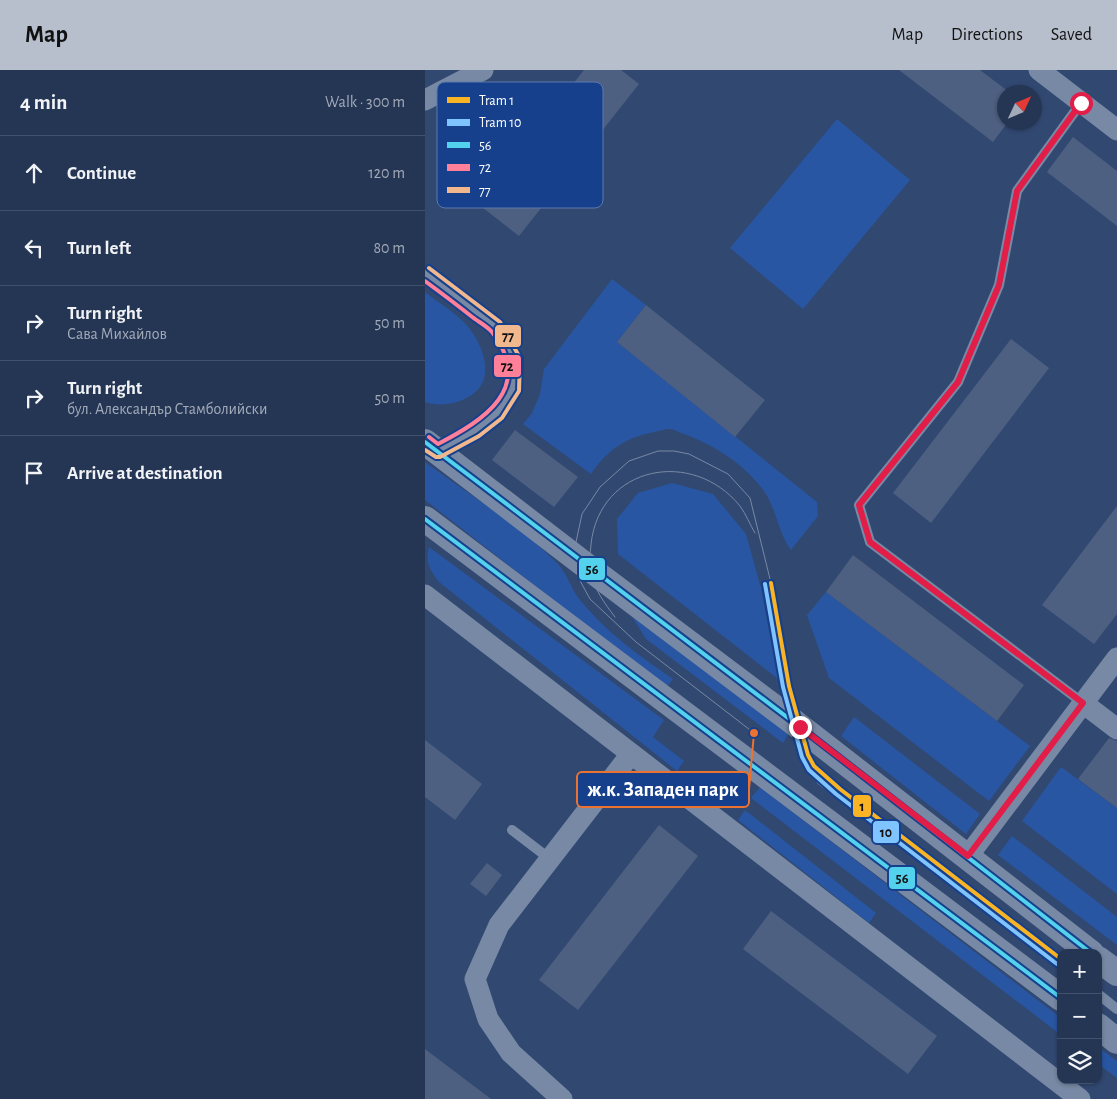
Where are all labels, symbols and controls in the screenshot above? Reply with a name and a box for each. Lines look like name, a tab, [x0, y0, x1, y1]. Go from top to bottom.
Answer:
text: Map	[25, 23, 68, 47]
text: Map	[892, 26, 923, 44]
text: Directions	[951, 26, 1023, 44]
text: Saved	[1051, 26, 1092, 44]
legend	[437, 82, 603, 208]
north arrow	[997, 85, 1042, 130]
text: 4 min	[20, 92, 67, 113]
route start	[1070, 92, 1093, 115]
text: Walk · 300 m	[325, 94, 405, 110]
text: Tram 1	[479, 94, 514, 108]
text: Tram 10	[479, 116, 521, 130]
text: 56	[479, 139, 491, 153]
icon: ahead	[20, 159, 48, 187]
text: 72	[479, 161, 491, 175]
text: Continue	[67, 164, 136, 183]
text: 120 m	[368, 165, 405, 181]
text: 77	[479, 184, 491, 198]
icon: left	[20, 234, 48, 262]
text: Turn left	[67, 239, 131, 258]
text: 80 m	[374, 240, 405, 256]
text: Turn right	[67, 304, 142, 323]
icon: right	[20, 309, 48, 337]
text: 50 m	[374, 315, 405, 331]
line badge: 77	[494, 324, 522, 348]
text: Сава Михайлов	[67, 326, 167, 342]
text: 77	[502, 330, 514, 344]
line badge: 72	[493, 354, 522, 378]
text: 72	[501, 360, 514, 374]
text: Turn right	[67, 379, 142, 398]
icon: right	[20, 384, 48, 412]
text: 50 m	[374, 390, 405, 406]
text: бул. Александър Стамболийски	[67, 401, 267, 417]
icon: arrive	[20, 459, 48, 487]
text: Arrive at destination	[67, 464, 223, 483]
line badge: 56	[578, 557, 606, 581]
text: 56	[586, 563, 599, 577]
route end	[789, 716, 812, 739]
callout: ж.к. Западен парк	[577, 772, 749, 807]
text: ж.к. Западен парк	[587, 780, 739, 800]
line badge: 1	[852, 794, 872, 818]
text: 1	[859, 800, 865, 814]
line badge: 10	[872, 820, 900, 844]
text: 10	[880, 826, 892, 840]
line badge: 56	[888, 866, 916, 890]
text: 56	[896, 872, 909, 886]
map controls	[1057, 949, 1102, 1084]
button: +	[1057, 949, 1102, 994]
button: −	[1057, 994, 1102, 1039]
button: layers	[1057, 1039, 1102, 1084]

